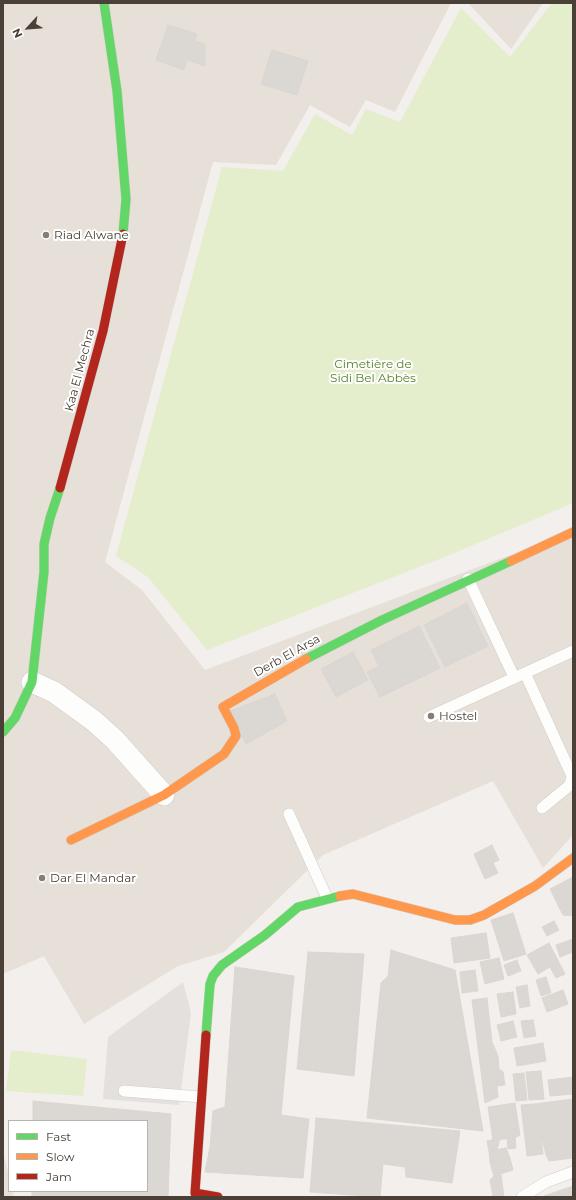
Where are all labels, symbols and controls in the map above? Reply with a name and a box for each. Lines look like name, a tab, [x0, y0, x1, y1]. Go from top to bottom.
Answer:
north arrow	[8, 8, 48, 48]
text: N	[9, 26, 25, 40]
place label: Riad Alwane	[54, 228, 129, 242]
marker: Riad Alwane	[41, 230, 51, 240]
street label: Kaa El Mechra	[62, 327, 98, 413]
park label: Cimetière de Sidi Bel Abbès	[330, 357, 416, 385]
street label: Derb El Arsa	[251, 632, 323, 680]
place label: Hostel	[439, 709, 477, 723]
marker: Hostel	[426, 711, 436, 721]
place label: Dar El Mandar	[50, 871, 136, 885]
marker: Dar El Mandar	[37, 873, 47, 883]
legend	[8, 1120, 148, 1192]
text: Fast	[46, 1129, 71, 1144]
text: Slow	[46, 1149, 75, 1164]
text: Jam	[46, 1169, 72, 1184]

